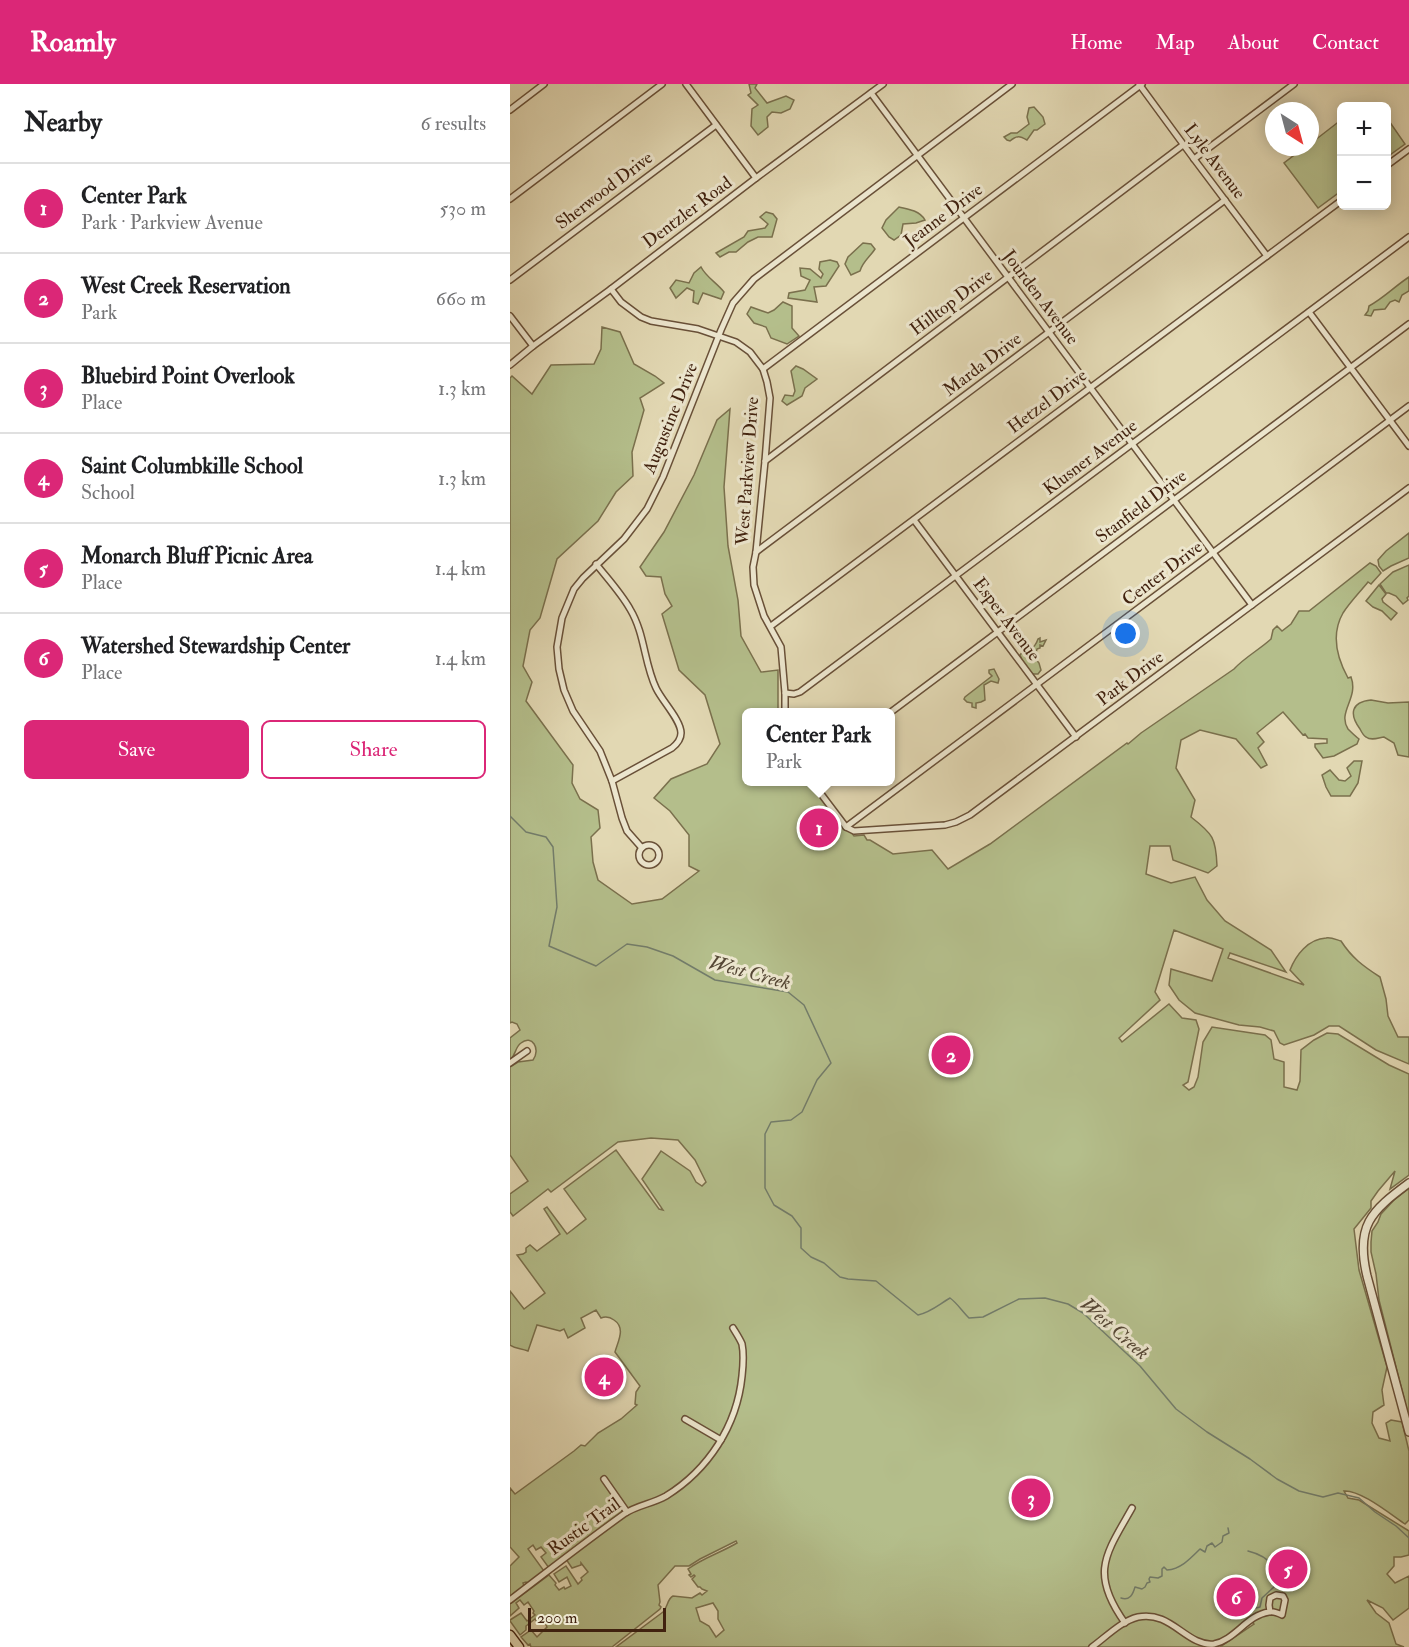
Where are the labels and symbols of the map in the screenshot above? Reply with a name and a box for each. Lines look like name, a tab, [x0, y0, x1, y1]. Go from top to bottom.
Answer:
north arrow	[1265, 102, 1319, 156]
street label: Lyle Avenue	[1179, 119, 1251, 204]
street label: Sherwood Drive	[551, 146, 658, 234]
street label: Dentzler Road	[638, 171, 737, 254]
street label: Jeanne Drive	[898, 178, 988, 253]
street label: Jourden Avenue	[997, 244, 1084, 350]
street label: Hilltop Drive	[906, 264, 997, 341]
street label: Marda Drive	[938, 327, 1027, 401]
street label: Augustine Drive	[637, 359, 703, 478]
street label: Hetzel Drive	[1003, 364, 1092, 439]
street label: West Parkview Drive	[731, 396, 764, 547]
street label: Klusner Avenue	[1039, 414, 1142, 500]
street label: Stanfield Drive	[1091, 464, 1192, 548]
street label: Center Drive	[1117, 535, 1208, 611]
street label: Esper Avenue	[968, 573, 1046, 666]
your location	[1111, 619, 1140, 648]
street label: Park Drive	[1092, 646, 1169, 711]
pin: 1	[800, 806, 838, 850]
water label: West Creek	[706, 950, 793, 995]
pin: 2	[932, 1032, 970, 1078]
water label: West Creek	[1075, 1292, 1154, 1365]
pin: 4	[584, 1354, 623, 1400]
pin: 3	[1012, 1476, 1050, 1520]
street label: Rustic Trail	[543, 1492, 626, 1561]
pin: 5	[1268, 1546, 1308, 1592]
pin: 6	[1216, 1574, 1256, 1620]
scale bar	[528, 1605, 666, 1632]

